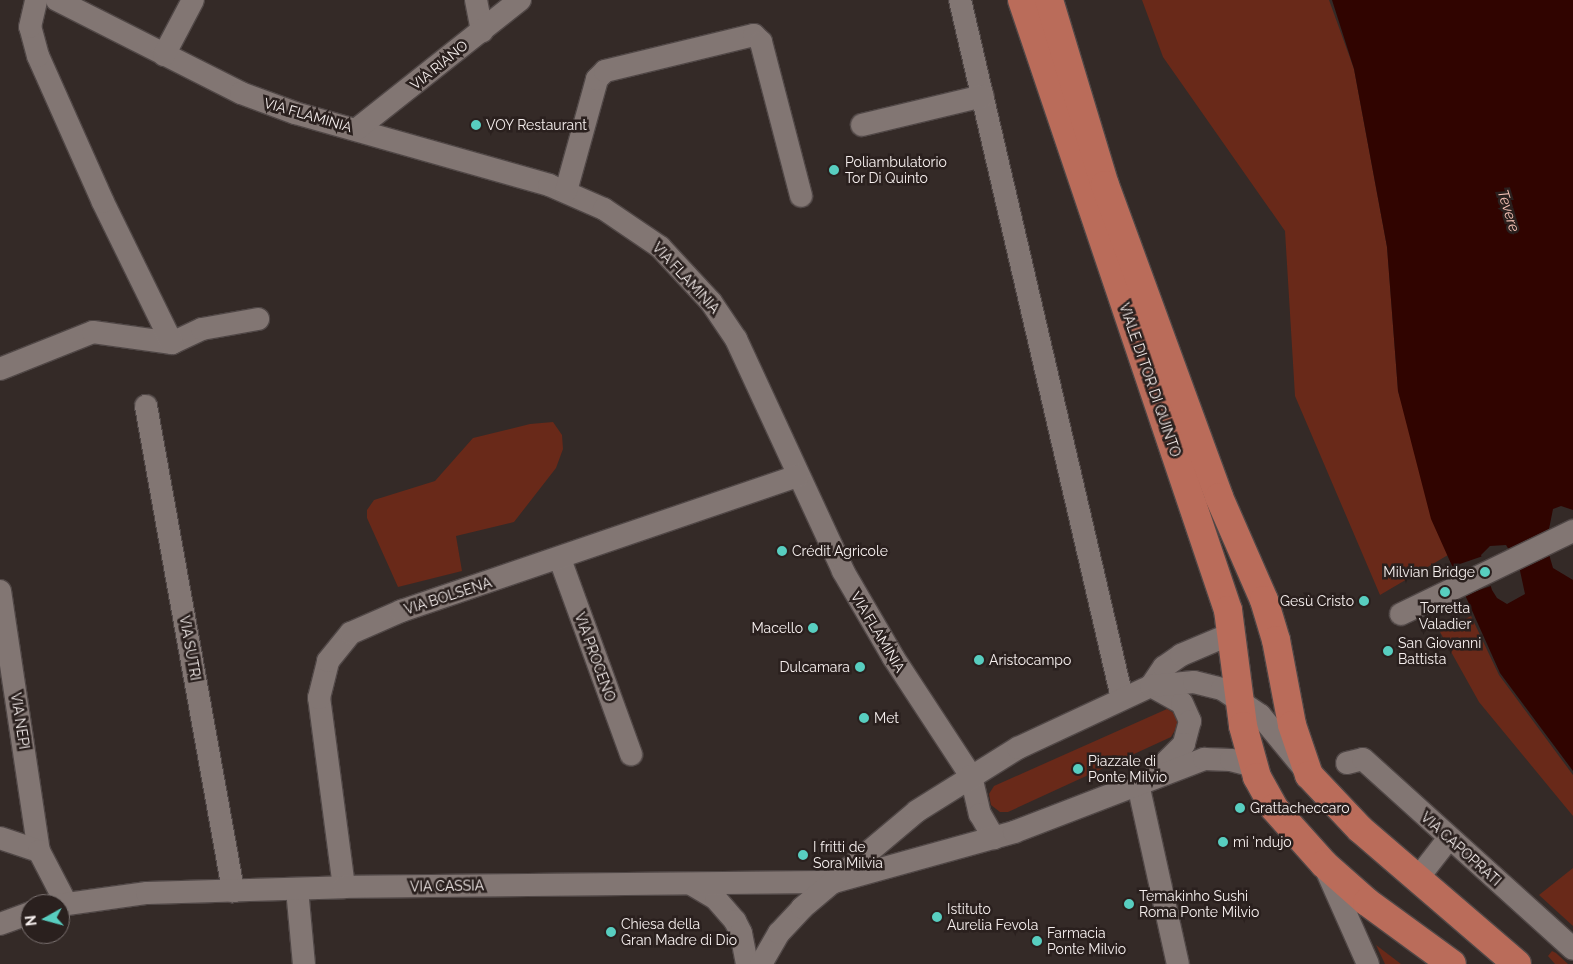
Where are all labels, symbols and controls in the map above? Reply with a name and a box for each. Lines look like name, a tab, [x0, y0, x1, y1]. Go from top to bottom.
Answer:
street label: VIA RIANO	[407, 37, 471, 93]
street label: VIA FLAMINIA	[262, 94, 354, 136]
place label: VOY Restaurant	[486, 117, 587, 133]
marker: VOY Restaurant	[470, 119, 482, 131]
place label: Poliambulatorio Tor Di Quinto	[845, 154, 947, 186]
marker: Poliambulatorio Tor Di Quinto	[827, 163, 841, 177]
water label: Tevere	[1493, 188, 1523, 234]
street label: VIA FLAMINIA	[649, 239, 723, 317]
street label: VIALE DI TOR DI QUINTO	[1116, 301, 1184, 459]
place label: Crédit Agricole	[792, 543, 888, 559]
marker: Crédit Agricole	[776, 545, 788, 557]
place label: Milvian Bridge	[1383, 564, 1475, 580]
marker: Milvian Bridge	[1479, 566, 1491, 578]
street label: VIA BOLSENA	[402, 574, 494, 618]
marker: Torretta Valadier	[1439, 586, 1451, 598]
street label: VIA FLAMINIA	[847, 589, 909, 675]
place label: Gesù Cristo	[1280, 593, 1354, 609]
marker: Gesù Cristo	[1358, 595, 1370, 607]
place label: Torretta Valadier	[1419, 600, 1471, 632]
street label: VIA PROCENO	[571, 610, 619, 704]
street label: VIA SUTRI	[176, 614, 204, 682]
place label: Macello	[751, 620, 803, 636]
marker: Macello	[807, 622, 819, 634]
place label: San Giovanni Battista	[1398, 635, 1481, 668]
marker: San Giovanni Battista	[1382, 645, 1394, 657]
place label: Aristocampo	[989, 652, 1071, 668]
marker: Aristocampo	[973, 654, 985, 666]
place label: Dulcamara	[780, 659, 850, 675]
marker: Dulcamara	[854, 661, 866, 673]
street label: VIA NEPI	[7, 691, 33, 751]
place label: Met	[874, 710, 899, 726]
marker: Met	[858, 712, 870, 724]
place label: Piazzale di Ponte Milvio	[1088, 753, 1167, 786]
marker: Piazzale di Ponte Milvio	[1072, 763, 1084, 775]
place label: Grattacheccaro	[1250, 800, 1350, 816]
marker: Grattacheccaro	[1234, 802, 1246, 814]
street label: VIA CAPOPRATI	[1417, 808, 1505, 890]
place label: mi 'ndujo	[1233, 834, 1292, 850]
marker: mi 'ndujo	[1217, 836, 1229, 848]
place label: I fritti de Sora Milvia	[813, 839, 883, 872]
marker: I fritti de Sora Milvia	[797, 849, 809, 861]
street label: VIA CASSIA	[409, 877, 485, 895]
place label: Temakinho Sushi Roma Ponte Milvio	[1139, 888, 1259, 920]
north arrow	[20, 894, 70, 944]
marker: Temakinho Sushi Roma Ponte Milvio	[1123, 898, 1135, 910]
place label: Istituto Aurelia Fevola	[947, 901, 1038, 934]
marker: Istituto Aurelia Fevola	[931, 911, 943, 923]
text: N	[23, 914, 40, 927]
place label: Chiesa della Gran Madre di Dio	[621, 916, 737, 949]
place label: Farmacia Ponte Milvio	[1047, 925, 1126, 958]
marker: Chiesa della Gran Madre di Dio	[605, 926, 617, 938]
marker: Farmacia Ponte Milvio	[1031, 935, 1043, 947]

